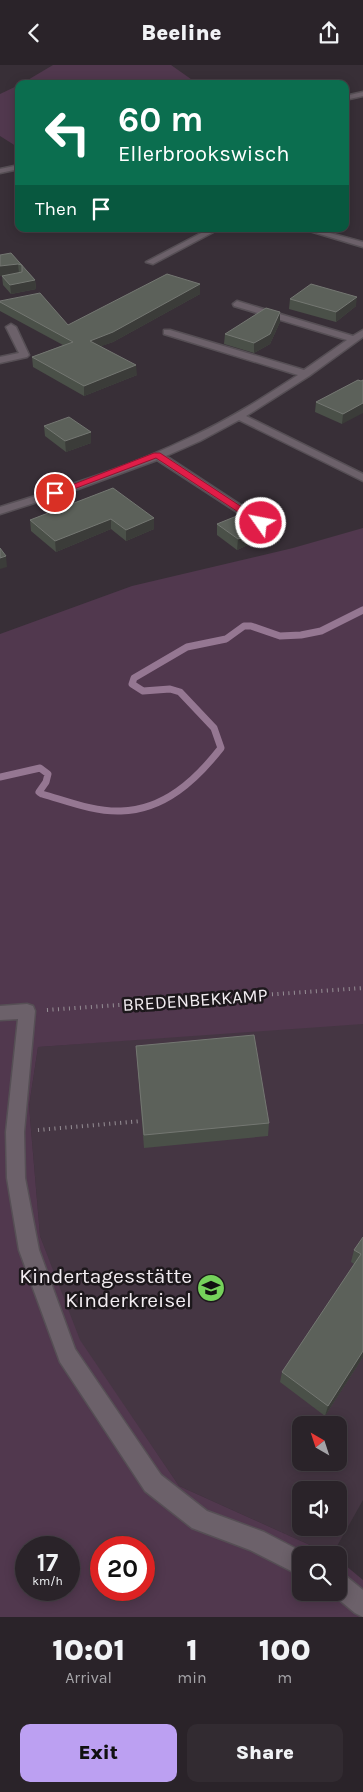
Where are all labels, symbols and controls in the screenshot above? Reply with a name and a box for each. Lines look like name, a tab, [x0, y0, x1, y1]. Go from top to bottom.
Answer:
icon: back	[20, 19, 48, 47]
icon: share	[315, 19, 343, 47]
text: Beeline	[141, 20, 222, 46]
text: 60 m	[118, 99, 203, 140]
icon: left	[35, 100, 100, 165]
text: Ellerbrookswisch	[118, 141, 290, 167]
icon: arrive	[87, 195, 115, 223]
text: Then	[35, 198, 77, 220]
pin	[34, 472, 76, 514]
icon: arrive	[41, 479, 69, 507]
position arrow	[234, 496, 286, 548]
street label: BREDENBEKKAMP	[122, 984, 268, 1016]
place label: Kindertagesstätte Kinderkreisel	[19, 1264, 192, 1312]
school or university icon: Kindertagesstätte Kinderkreisel	[196, 1273, 226, 1303]
north arrow	[292, 1416, 348, 1471]
map controls	[292, 1416, 347, 1601]
button: sound	[292, 1481, 347, 1536]
speed limit sign: 20	[90, 1536, 155, 1601]
button: search	[292, 1546, 347, 1601]
text: 17	[37, 1548, 58, 1577]
text: km/h	[32, 1574, 63, 1588]
text: 10:01	[52, 1632, 125, 1668]
text: 1	[186, 1632, 198, 1668]
text: 100	[259, 1632, 311, 1668]
text: Arrival	[65, 1668, 112, 1687]
text: min	[177, 1668, 207, 1687]
text: m	[277, 1668, 292, 1687]
button: Exit	[20, 1724, 177, 1782]
button: Share	[187, 1724, 343, 1782]

